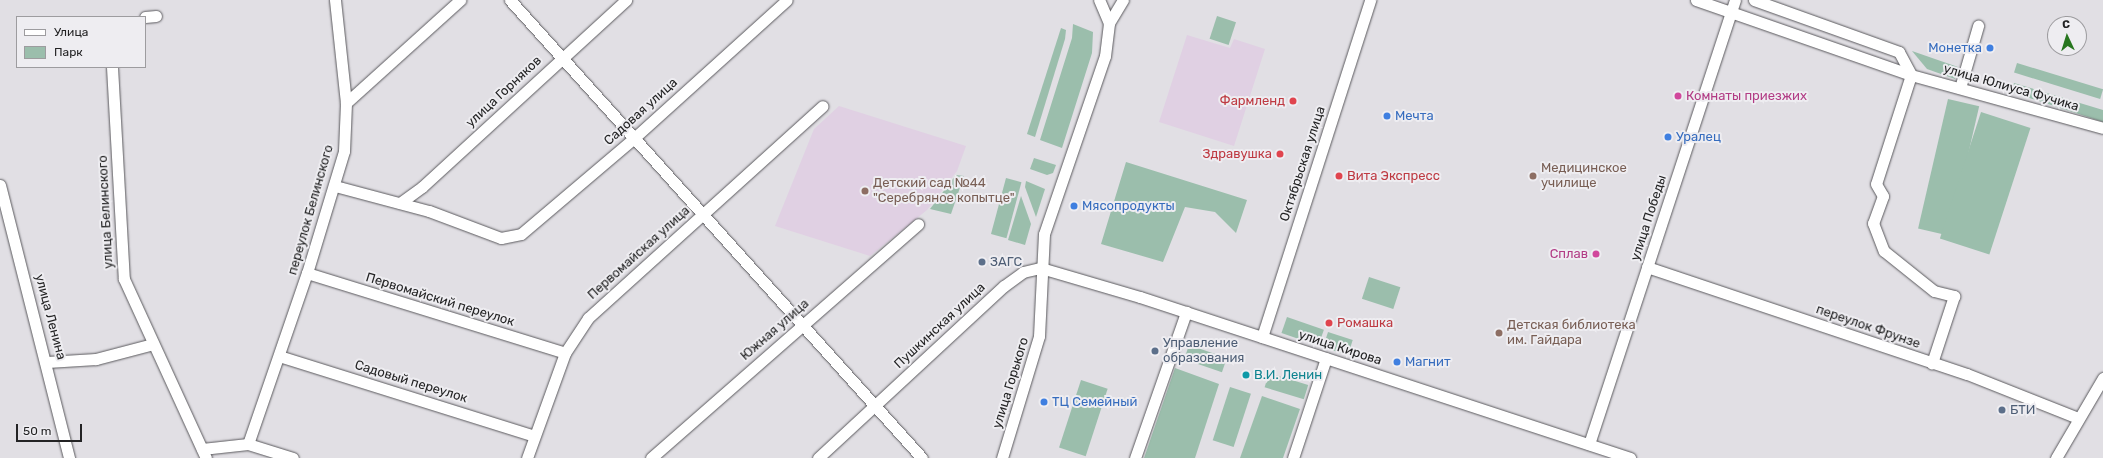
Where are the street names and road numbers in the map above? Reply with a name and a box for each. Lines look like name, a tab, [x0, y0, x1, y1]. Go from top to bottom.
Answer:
street label: улица Горняков	[463, 53, 545, 131]
street label: улица Юлиуса Фучика	[1942, 61, 2080, 115]
street label: Садовая улица	[601, 75, 681, 149]
street label: Октябрьская улица	[1277, 104, 1329, 224]
street label: переулок Белинского	[285, 143, 337, 277]
street label: улица Белинского	[95, 155, 117, 269]
street label: улица Победы	[1628, 173, 1670, 263]
street label: Первомайская улица	[585, 203, 693, 303]
street label: Первомайский переулок	[364, 270, 516, 330]
street label: улица Ленина	[31, 273, 69, 361]
street label: Пушкинская улица	[891, 280, 989, 372]
street label: Южная улица	[738, 296, 812, 364]
street label: переулок Фрунзе	[1814, 302, 1922, 352]
street label: улица Кирова	[1296, 327, 1384, 369]
street label: улица Горького	[990, 336, 1032, 430]
street label: Садовый переулок	[353, 357, 469, 407]

